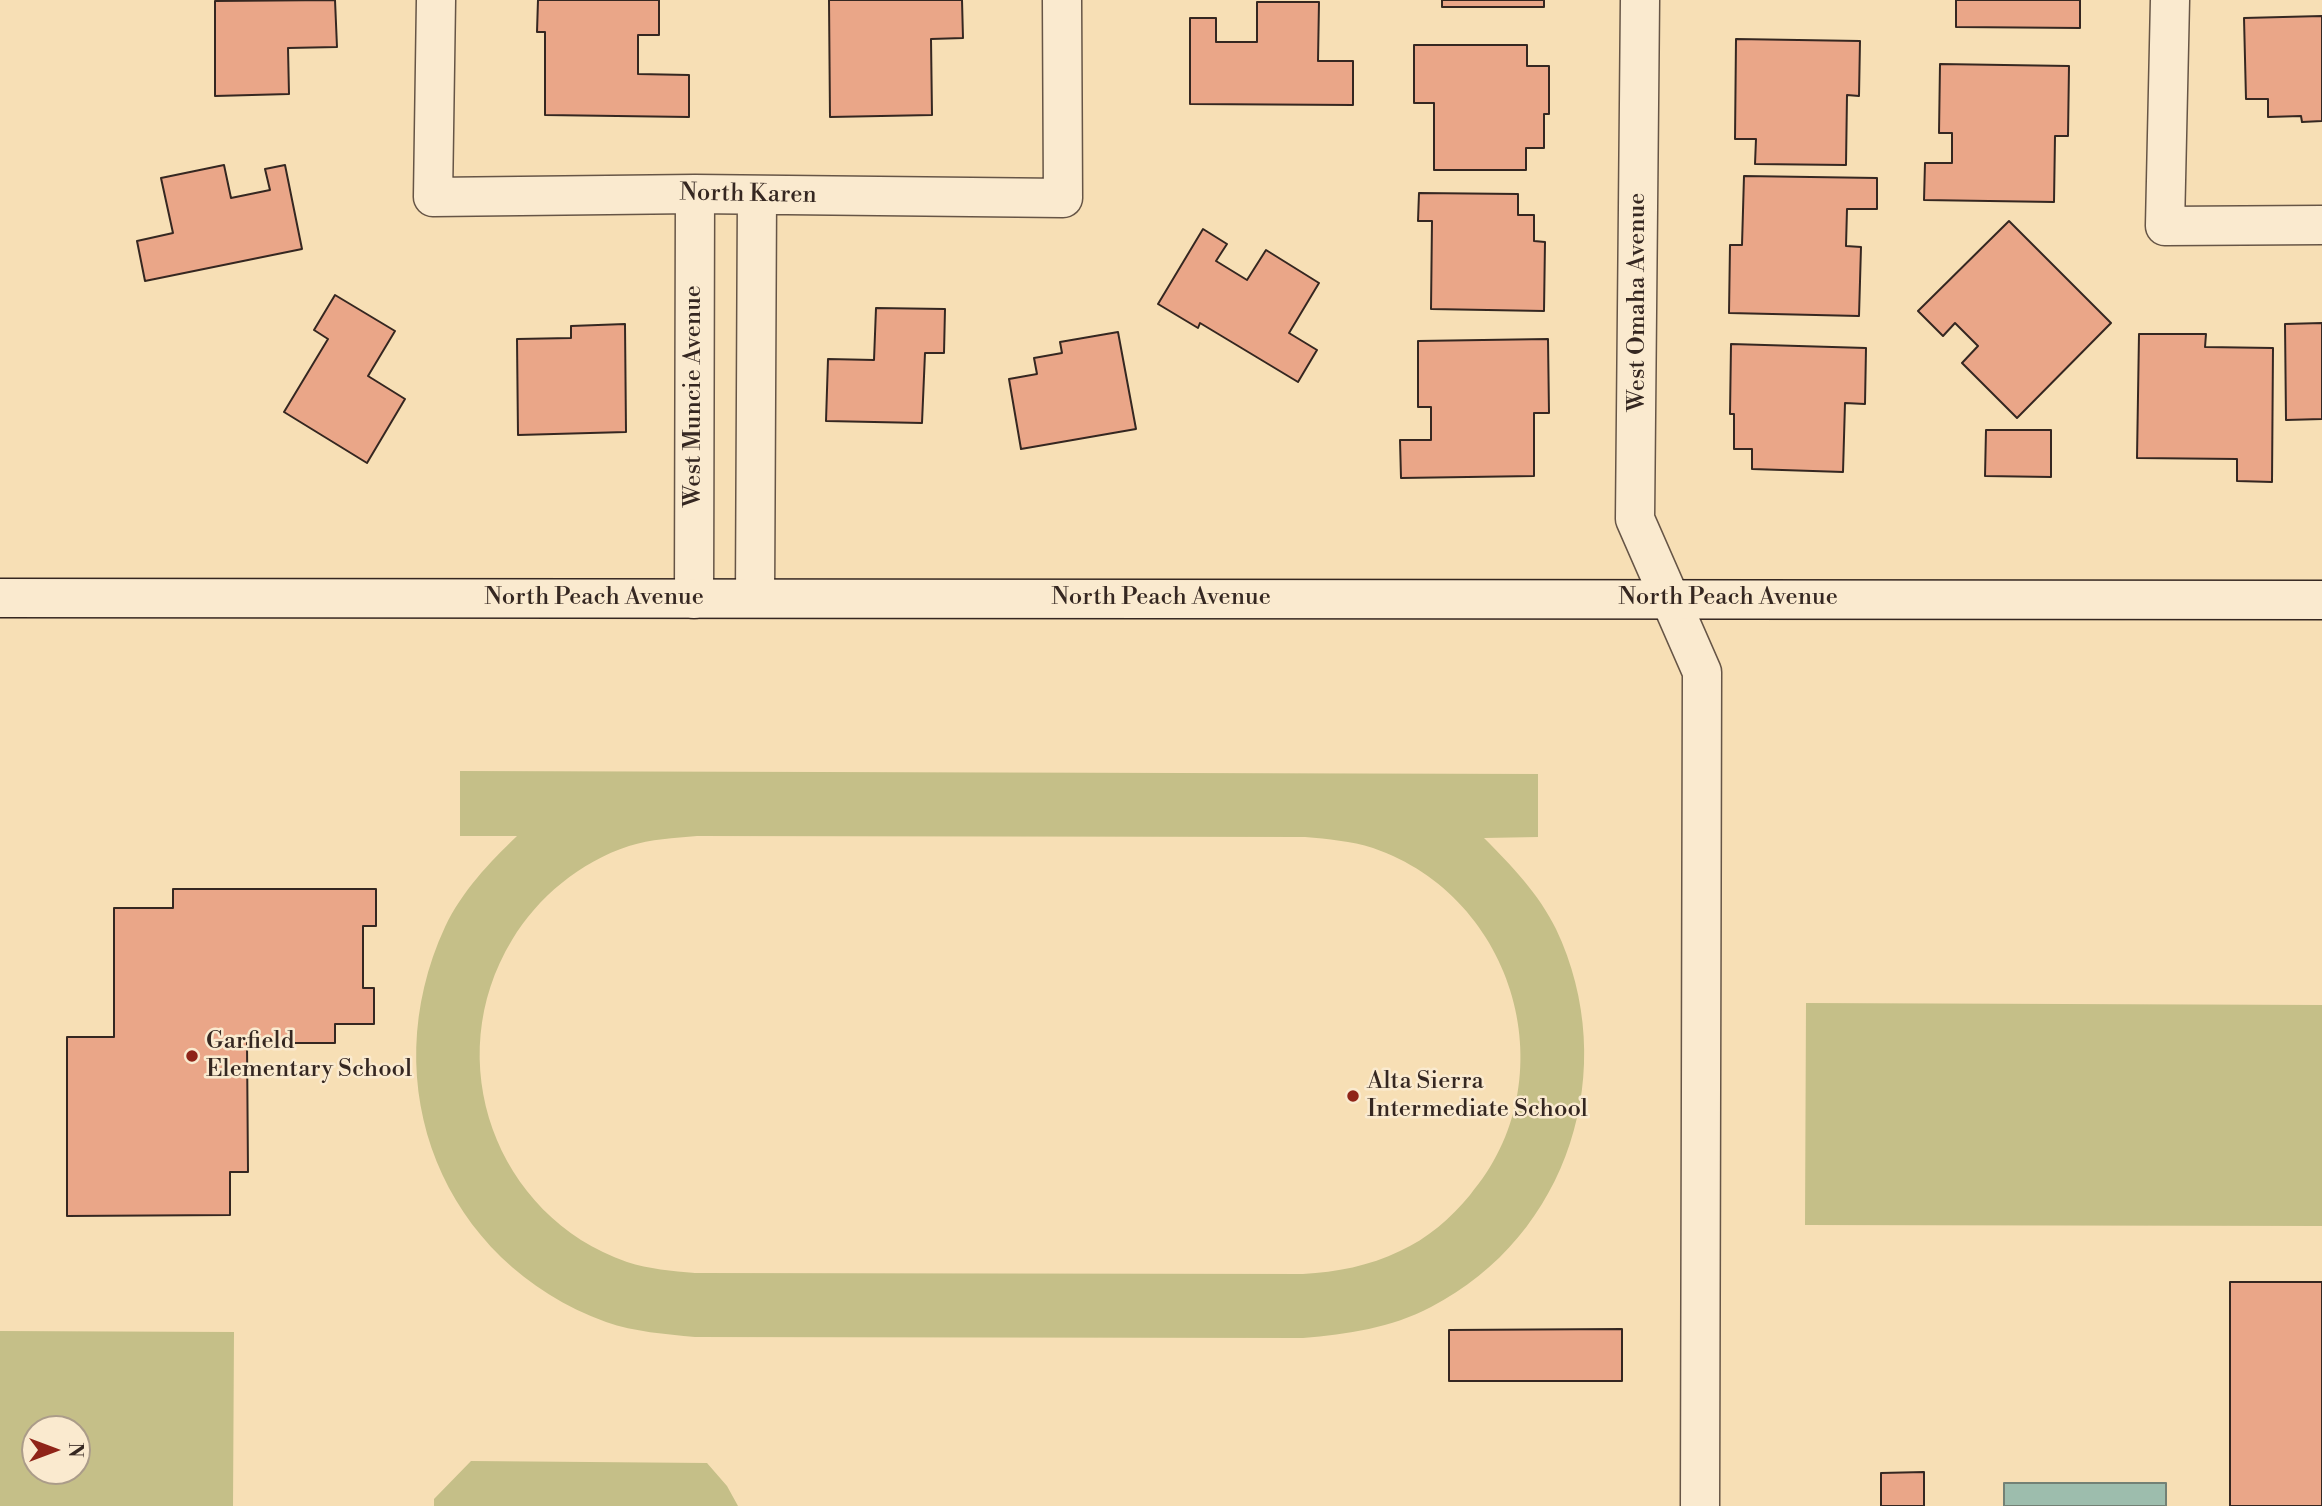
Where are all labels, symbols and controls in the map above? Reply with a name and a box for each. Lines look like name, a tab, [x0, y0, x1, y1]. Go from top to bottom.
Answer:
street label: North Karen	[679, 179, 817, 211]
street label: West Omaha Avenue	[1624, 193, 1652, 411]
street label: West Muncie Avenue	[680, 285, 708, 507]
street label: North Peach Avenue	[484, 584, 704, 612]
street label: North Peach Avenue	[1051, 584, 1271, 612]
street label: North Peach Avenue	[1618, 584, 1838, 612]
place label: Garfield Elementary School	[206, 1028, 412, 1084]
marker: Garfield Elementary School	[184, 1048, 200, 1064]
place label: Alta Sierra Intermediate School	[1367, 1068, 1588, 1124]
marker: Alta Sierra Intermediate School	[1345, 1088, 1361, 1104]
north arrow	[21, 1415, 91, 1485]
text: N	[63, 1442, 87, 1458]

